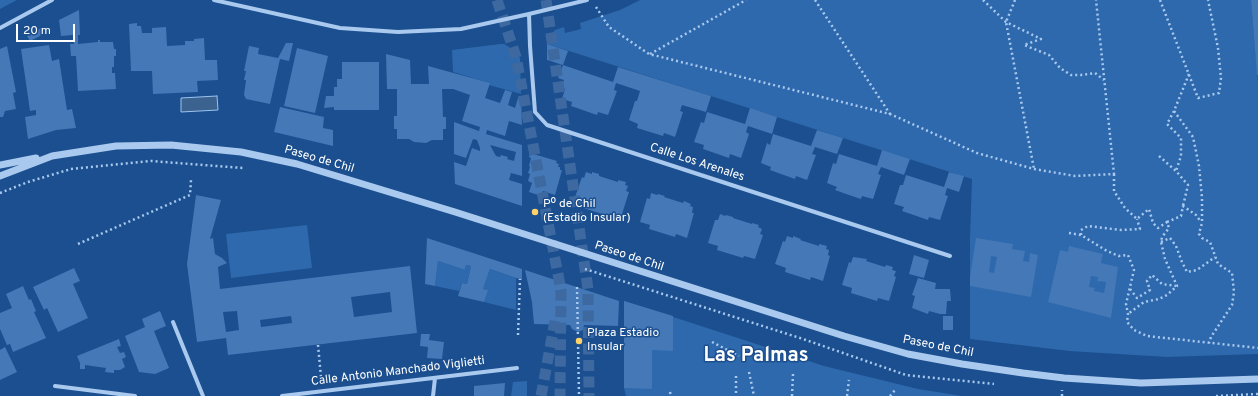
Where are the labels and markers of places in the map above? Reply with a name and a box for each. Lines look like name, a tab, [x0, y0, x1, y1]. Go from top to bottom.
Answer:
place label: Pº de Chil (Estadio Insular)	[543, 198, 631, 226]
marker: Pº de Chil (Estadio Insular)	[530, 207, 540, 217]
place label: Plaza Estadio Insular	[587, 327, 659, 355]
marker: Plaza Estadio Insular	[574, 336, 584, 346]

